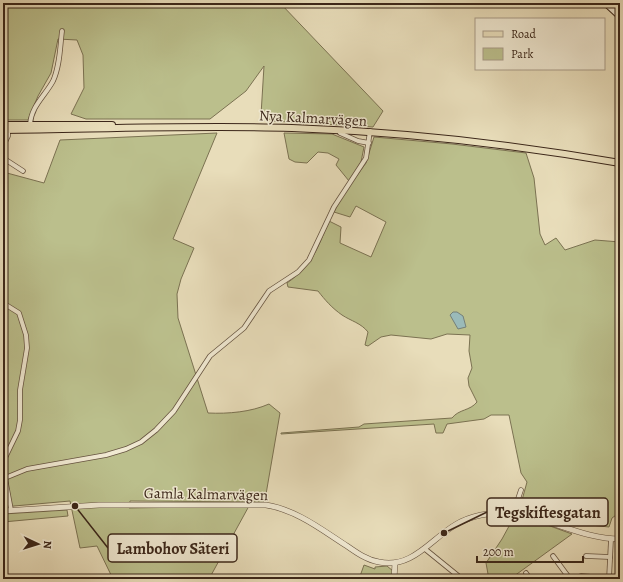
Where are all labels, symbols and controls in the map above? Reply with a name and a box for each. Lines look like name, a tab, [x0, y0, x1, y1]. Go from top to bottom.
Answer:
legend	[475, 18, 605, 70]
text: Road	[511, 26, 537, 42]
text: Park	[511, 46, 534, 62]
street label: Nya Kalmarvägen	[259, 105, 367, 131]
street label: Gamla Kalmarvägen	[144, 483, 268, 505]
callout: Tegskiftesgatan	[487, 498, 608, 526]
text: Tegskiftesgatan	[495, 502, 601, 524]
north arrow	[18, 524, 58, 564]
callout: Lambohov Säteri	[108, 534, 237, 562]
text: Lambohov Säteri	[116, 538, 230, 560]
scale bar	[477, 538, 583, 564]
text: N	[40, 540, 55, 549]
text: 200 m	[483, 544, 514, 560]

